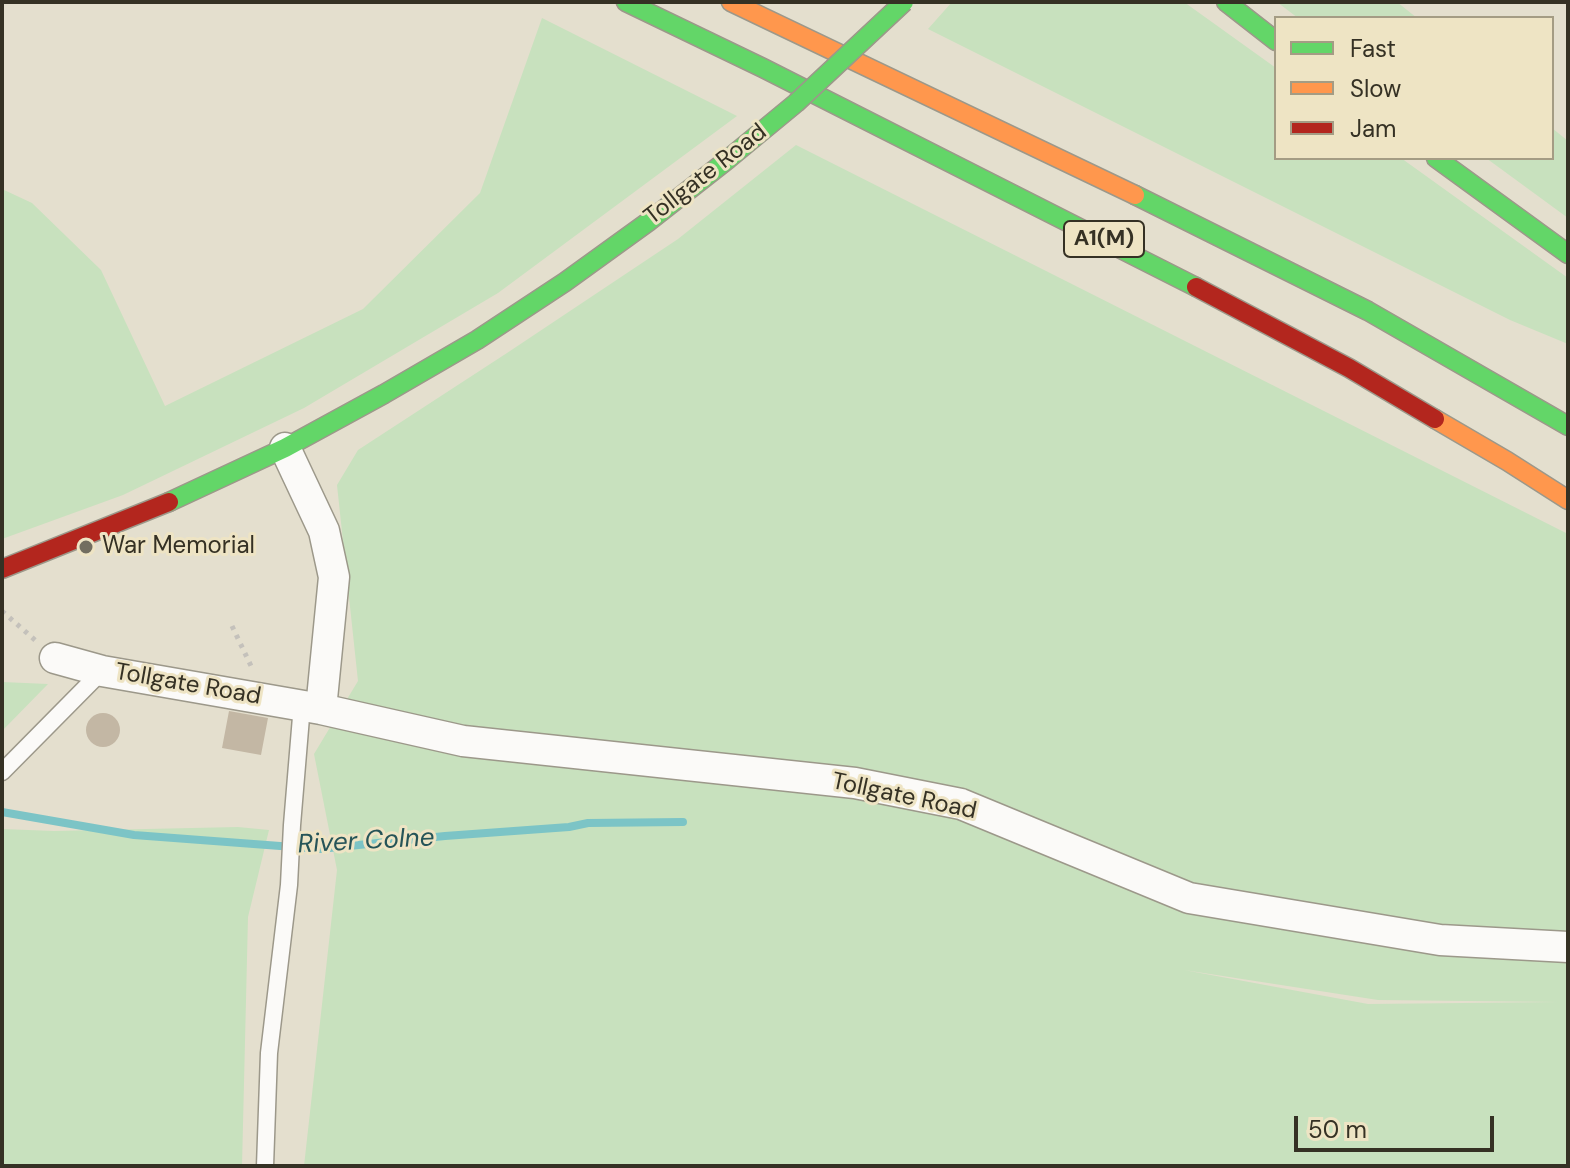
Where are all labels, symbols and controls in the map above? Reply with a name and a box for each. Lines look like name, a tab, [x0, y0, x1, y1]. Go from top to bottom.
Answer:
legend	[1274, 16, 1554, 160]
text: Fast	[1350, 33, 1396, 64]
text: Slow	[1350, 73, 1401, 104]
text: Jam	[1350, 113, 1396, 144]
street label: Tollgate Road	[639, 118, 773, 232]
road number: A1(M)	[1064, 221, 1144, 257]
place label: War Memorial	[102, 533, 255, 561]
marker: War Memorial	[77, 538, 95, 556]
street label: Tollgate Road	[113, 658, 263, 712]
street label: Tollgate Road	[829, 768, 979, 826]
water label: River Colne	[297, 823, 435, 861]
scale bar	[1298, 1100, 1498, 1150]
text: 50 m	[1308, 1114, 1367, 1145]

